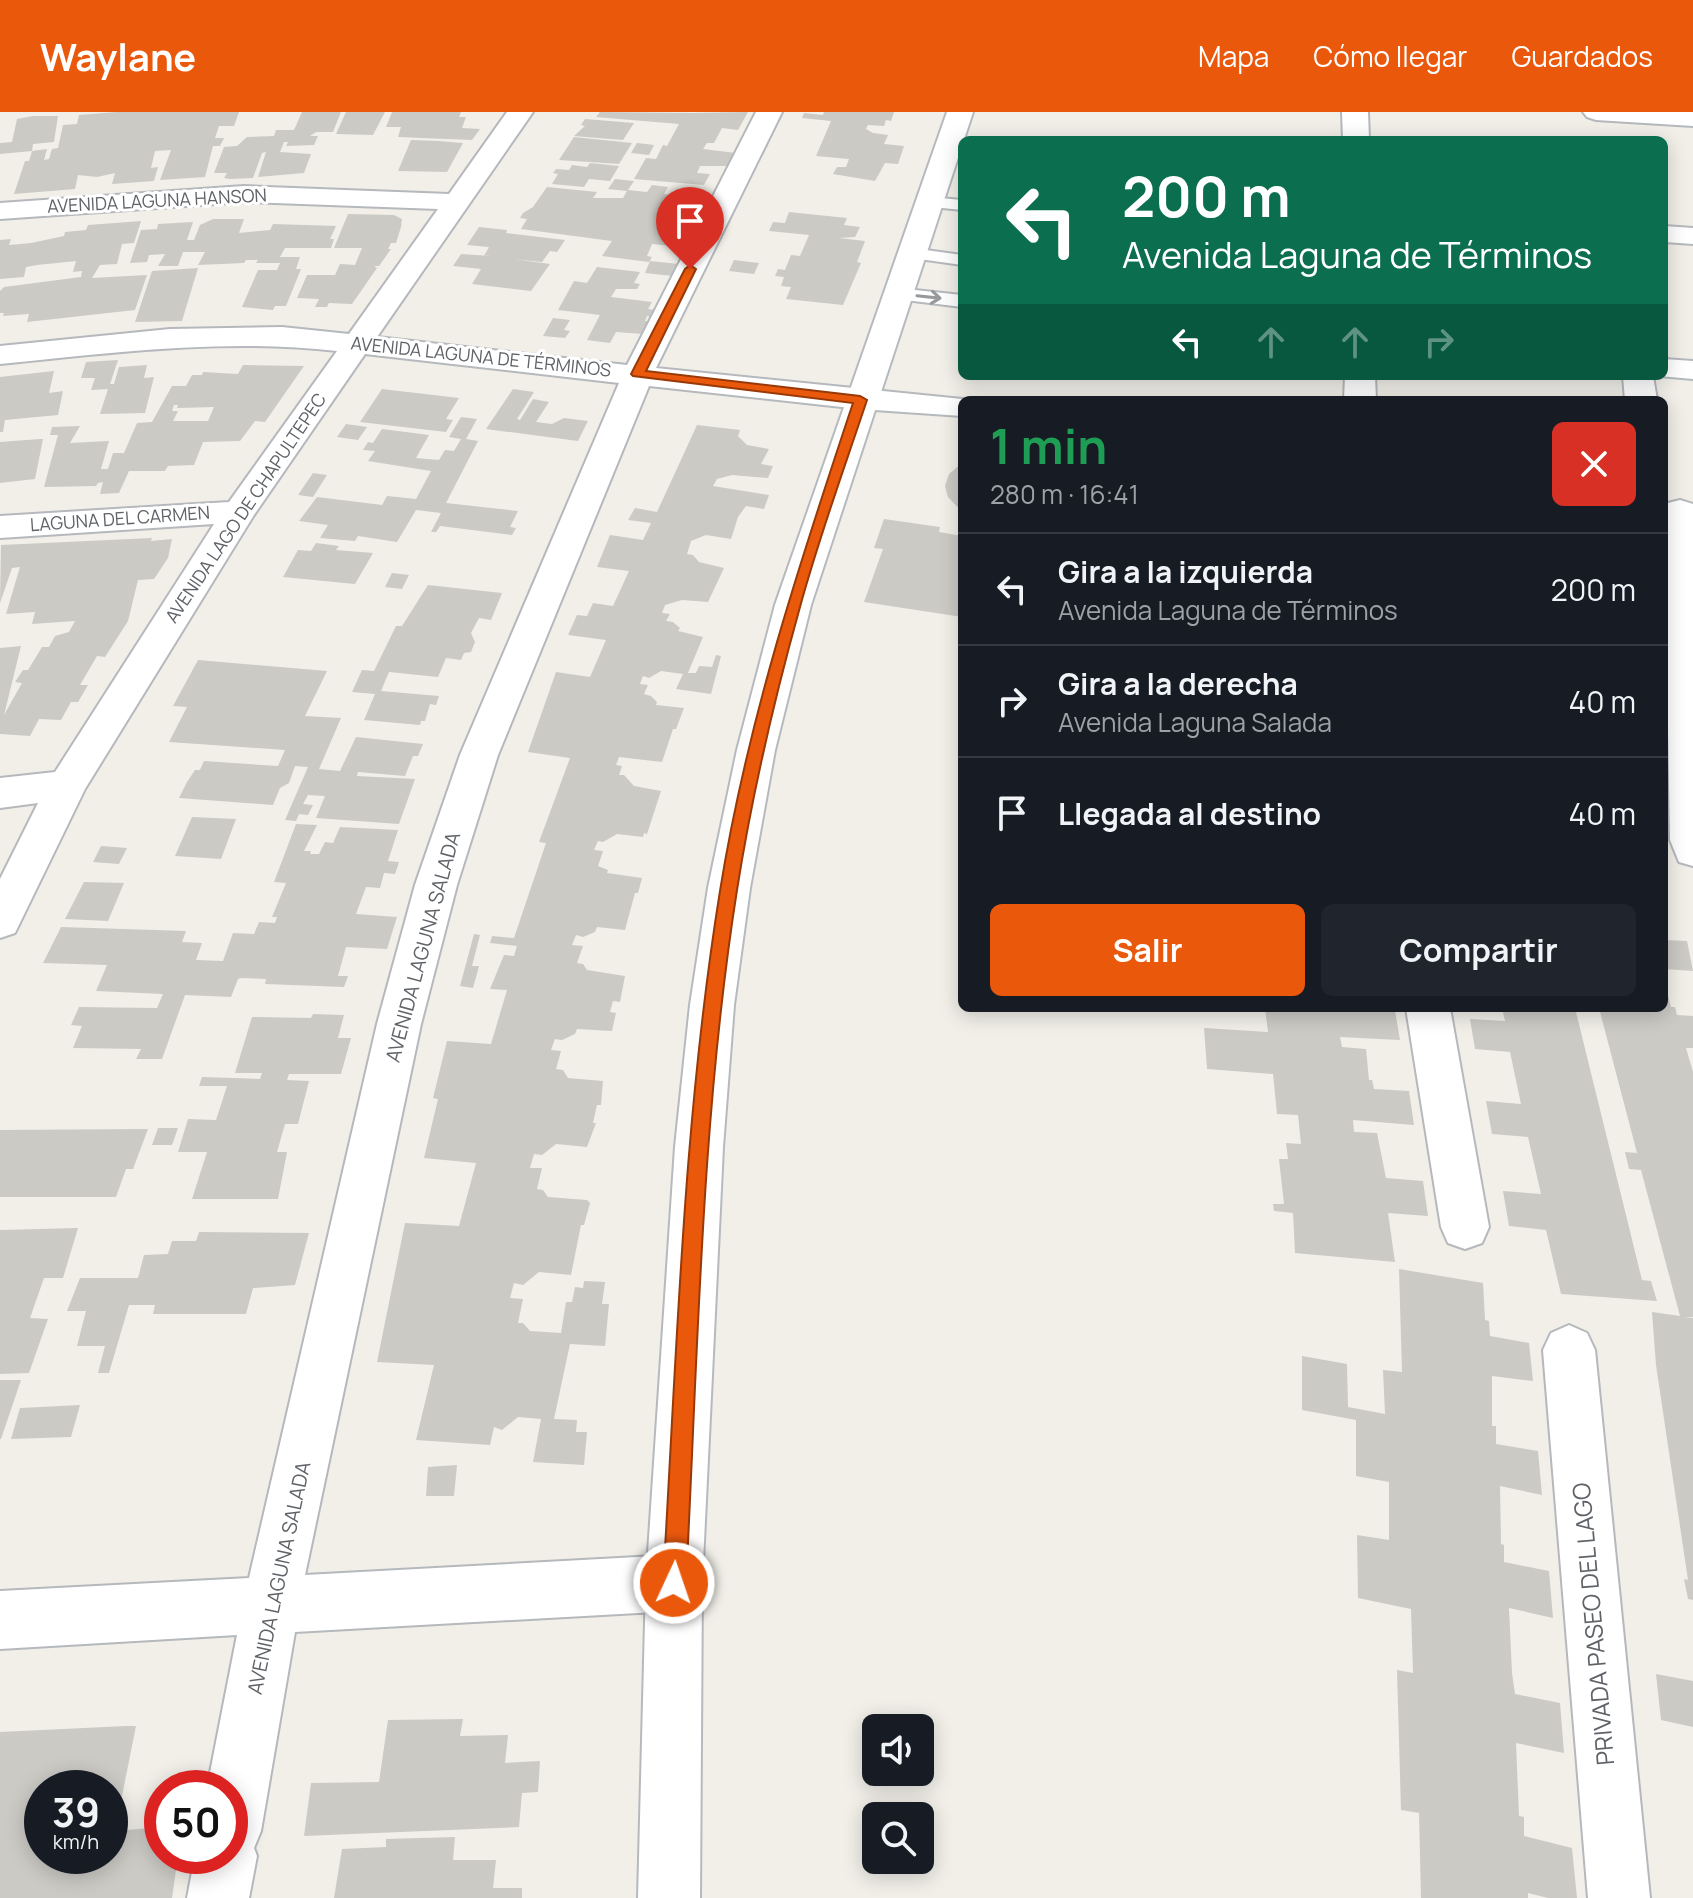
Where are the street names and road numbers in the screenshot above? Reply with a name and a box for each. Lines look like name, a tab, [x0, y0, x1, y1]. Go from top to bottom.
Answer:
street label: AVENIDA LAGUNA HANSON	[47, 182, 267, 218]
street label: AVENIDA LAGUNA DE TÉRMINOS	[350, 330, 612, 382]
street label: AVENIDA LAGO DE CHAPULTEPEC	[159, 388, 331, 627]
street label: LAGUNA DEL CARMEN	[29, 500, 211, 536]
street label: AVENIDA LAGUNA SALADA	[379, 828, 466, 1065]
street label: AVENIDA LAGUNA SALADA	[241, 1459, 316, 1697]
street label: PRIVADA PASEO DEL LAGO	[1564, 1481, 1621, 1767]

